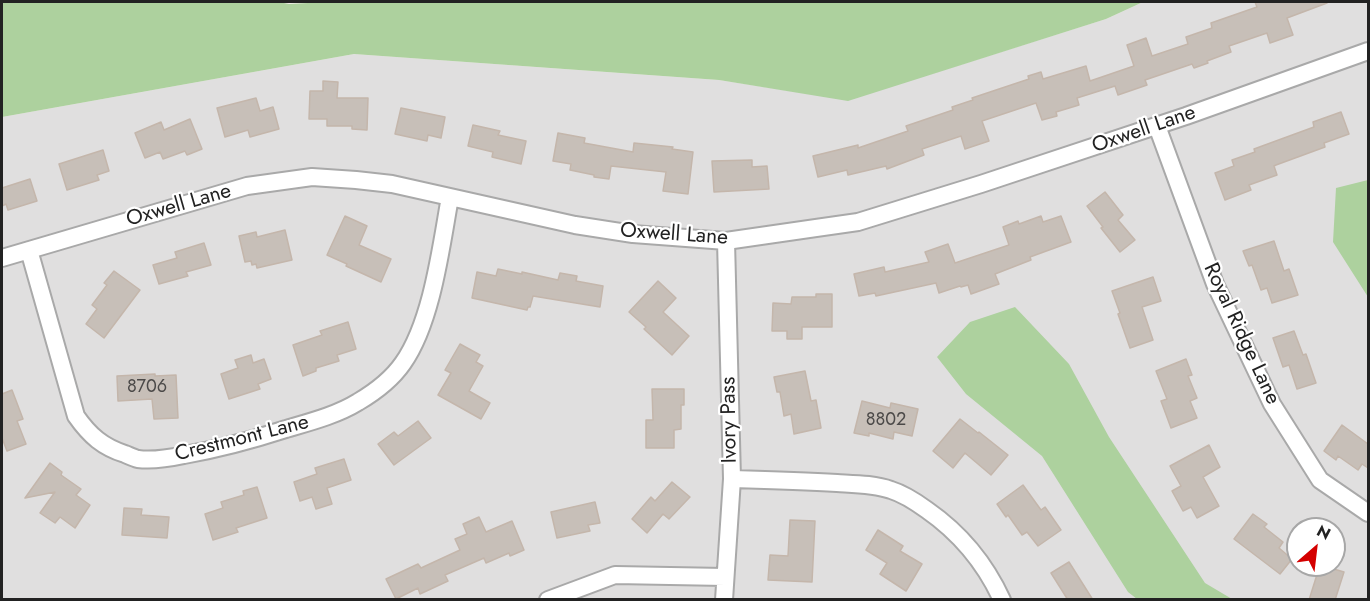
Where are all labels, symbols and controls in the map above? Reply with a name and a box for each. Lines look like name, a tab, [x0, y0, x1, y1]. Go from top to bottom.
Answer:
street label: Oxwell Lane	[1089, 101, 1199, 159]
street label: Oxwell Lane	[124, 179, 234, 233]
street label: Oxwell Lane	[619, 219, 729, 251]
street label: Royal Ridge Lane	[1197, 259, 1285, 409]
street label: Ivory Pass	[717, 376, 743, 464]
house number: 8706	[127, 377, 167, 399]
street label: Crestmont Lane	[172, 410, 312, 468]
house number: 8802	[866, 410, 906, 432]
north arrow	[1286, 517, 1346, 577]
text: N	[1313, 519, 1335, 546]

